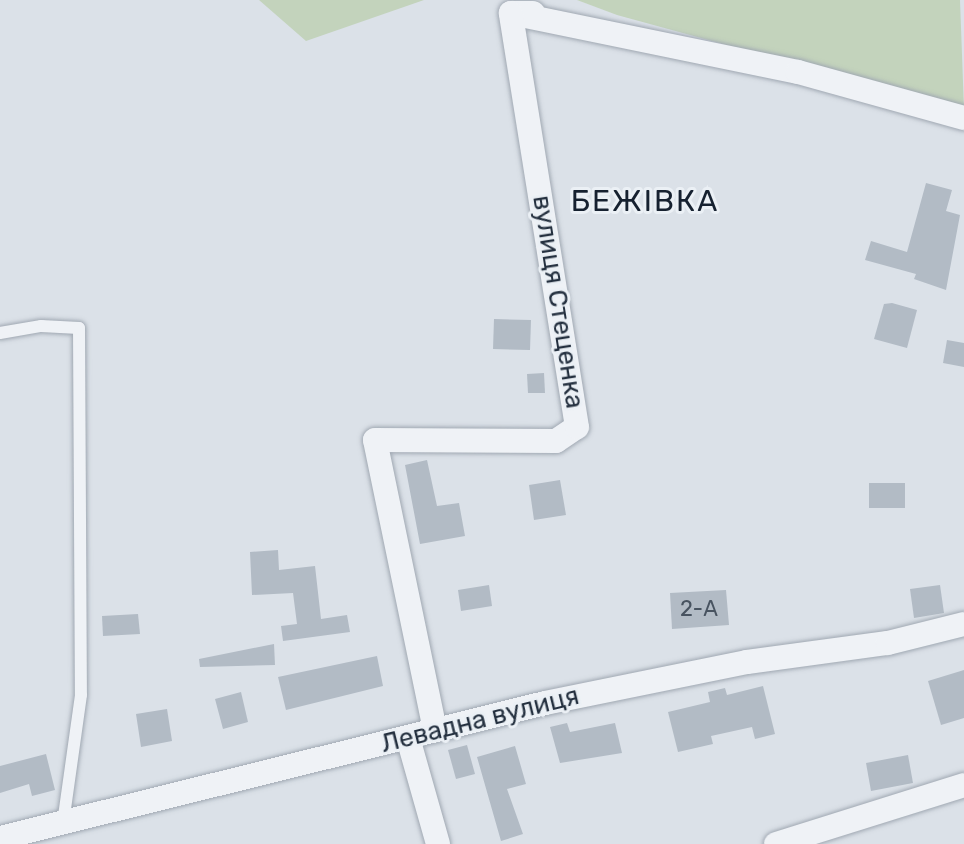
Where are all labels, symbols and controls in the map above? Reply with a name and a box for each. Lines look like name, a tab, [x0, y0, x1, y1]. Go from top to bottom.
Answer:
district label: БЕЖІВКА	[571, 183, 719, 219]
street label: вулиця Стеценка	[526, 193, 590, 411]
house number: 2-А	[680, 596, 718, 622]
street label: Левадна вулиця	[378, 680, 582, 760]

